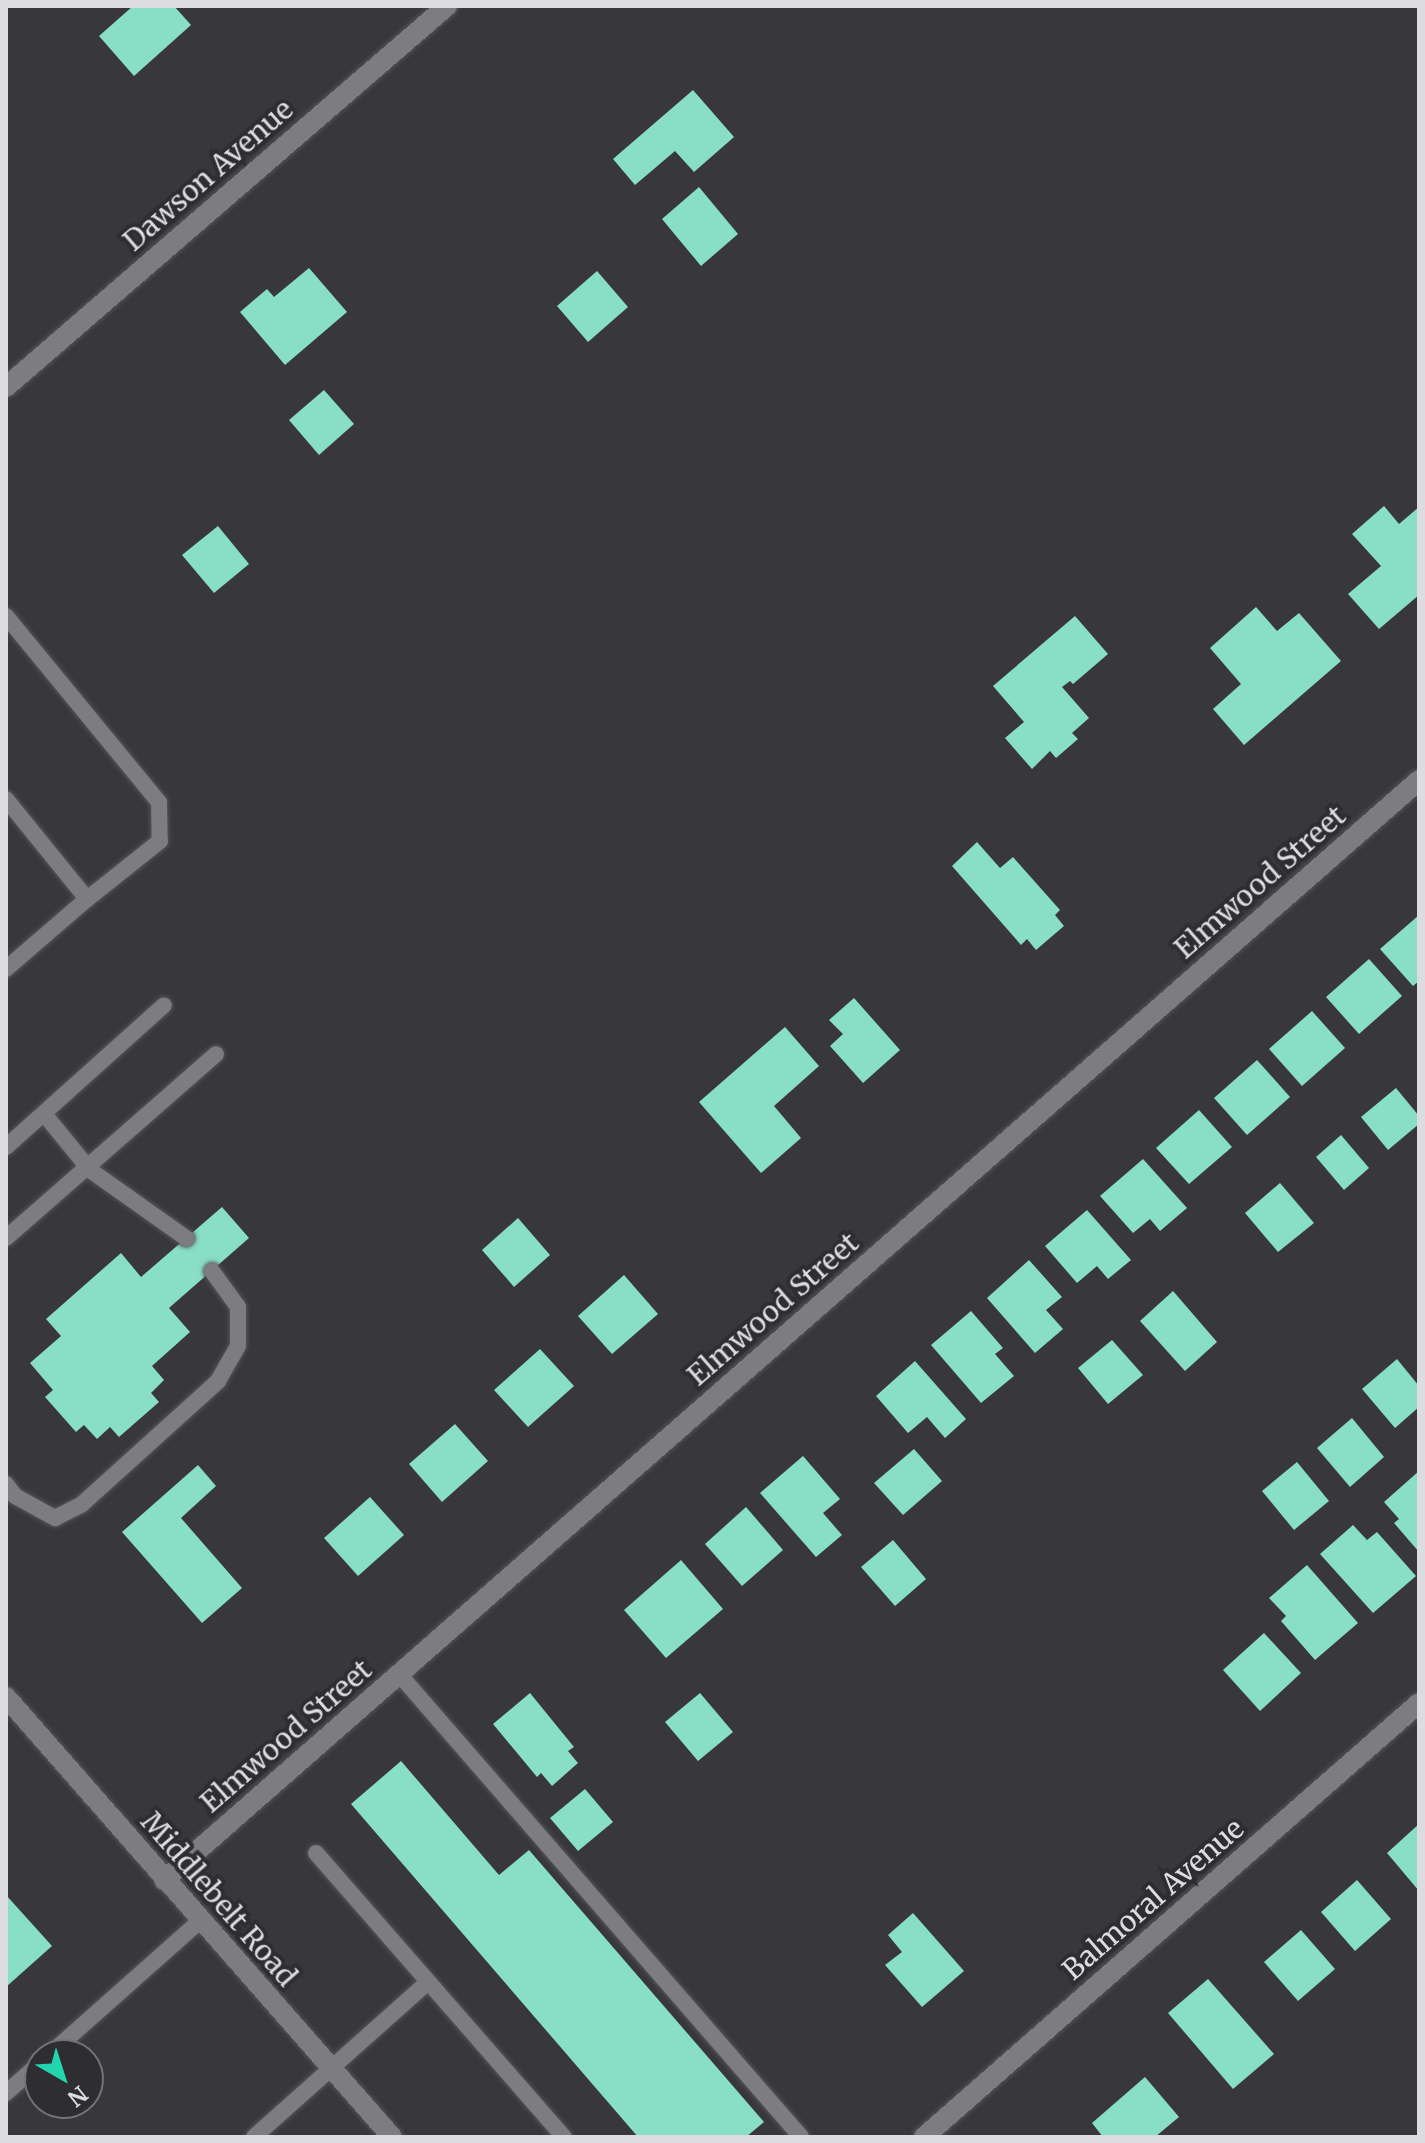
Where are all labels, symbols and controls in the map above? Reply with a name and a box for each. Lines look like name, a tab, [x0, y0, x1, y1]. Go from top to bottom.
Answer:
street label: Dawson Avenue	[117, 92, 299, 258]
street label: Elmwood Street	[1168, 799, 1352, 965]
street label: Elmwood Street	[681, 1226, 865, 1392]
street label: Elmwood Street	[194, 1653, 378, 1819]
street label: Middlebelt Road	[134, 1805, 304, 1993]
street label: Balmoral Avenue	[1056, 1811, 1250, 1987]
north arrow	[24, 2039, 104, 2119]
text: N	[62, 2080, 93, 2112]

